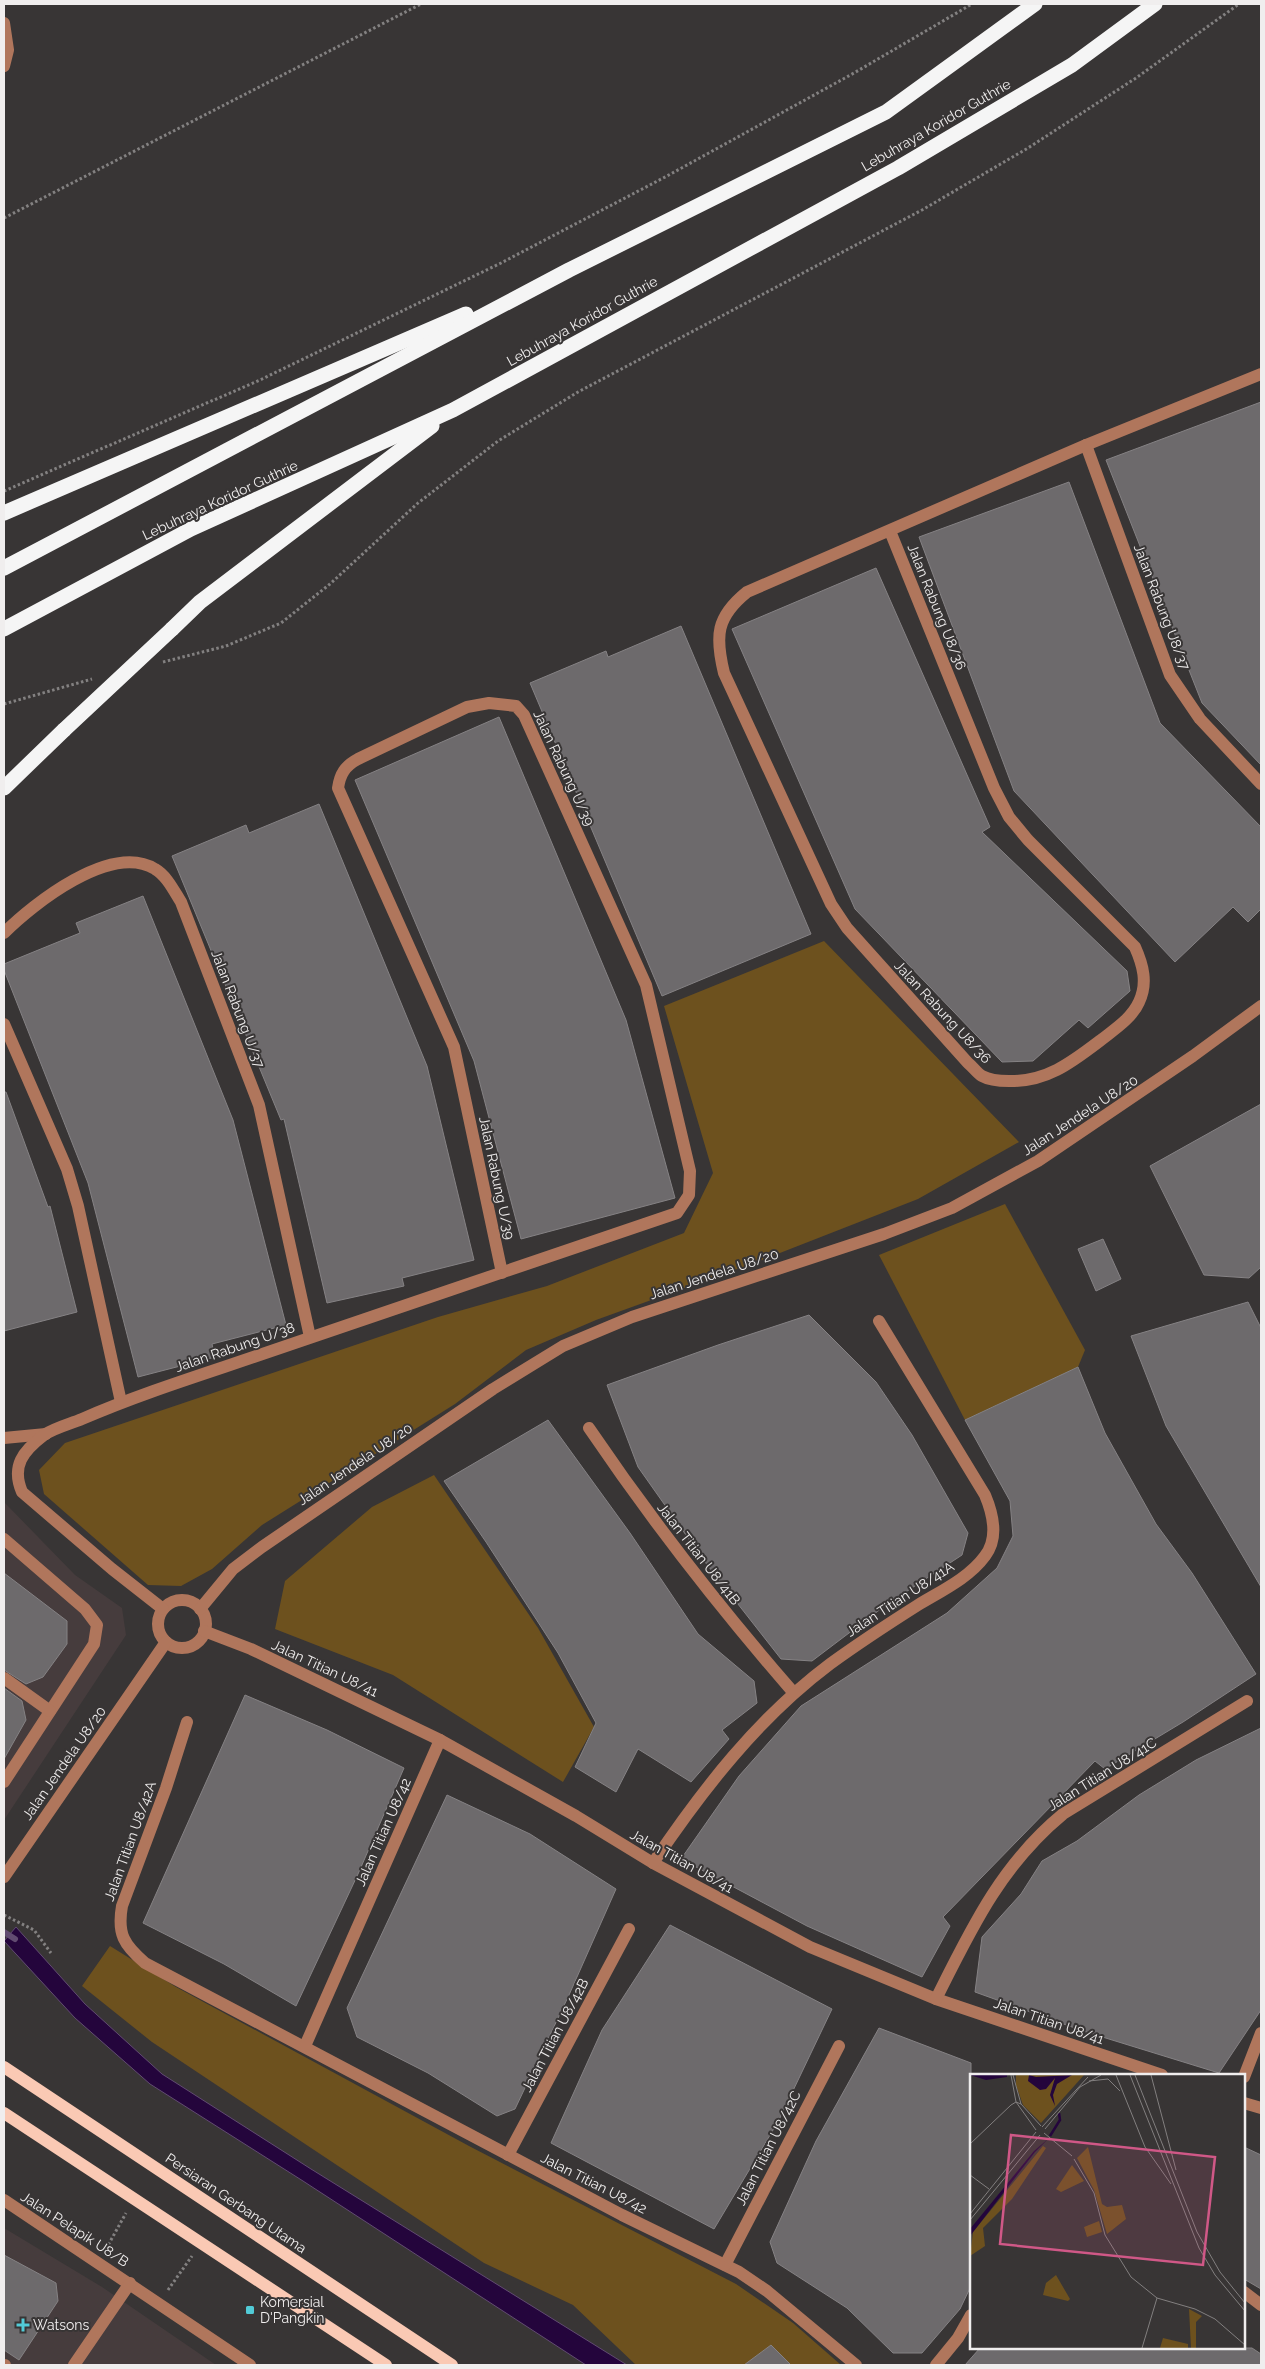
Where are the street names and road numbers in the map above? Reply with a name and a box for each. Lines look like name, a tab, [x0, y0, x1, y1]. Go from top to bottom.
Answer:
street label: Lebuhraya Koridor Guthrie	[859, 76, 1013, 174]
street label: Lebuhraya Koridor Guthrie	[504, 273, 660, 369]
street label: Lebuhraya Koridor Guthrie	[140, 457, 300, 543]
street label: Jalan Rabung U8/36	[904, 542, 970, 672]
street label: Jalan Rabung U8/37	[1131, 542, 1194, 673]
street label: Jalan Rabung U/39	[530, 708, 598, 828]
street label: Jalan Rabung U/37	[208, 948, 268, 1071]
street label: Jalan Rabung U8/36	[891, 957, 995, 1067]
street label: Jalan Jendela U8/20	[1019, 1072, 1141, 1158]
street label: Jalan Rabung U/39	[476, 1115, 518, 1241]
street label: Jalan Jendela U8/20	[647, 1246, 781, 1302]
street label: Jalan Rabung U/38	[173, 1319, 297, 1375]
street label: Jalan Jendela U8/20	[295, 1420, 415, 1508]
street label: Jalan Titian U8/41B	[654, 1500, 744, 1608]
street label: Jalan Titian U8/41A	[843, 1558, 957, 1640]
street label: Jalan Titian U8/41	[269, 1636, 381, 1700]
street label: Jalan Jendela U8/20	[19, 1703, 109, 1823]
street label: Jalan Titian U8/41C	[1045, 1734, 1160, 1814]
street label: Jalan Titian U8/42	[352, 1775, 414, 1889]
street label: Jalan Titian U8/42A	[101, 1778, 159, 1903]
street label: Jalan Titian U8/41	[628, 1826, 736, 1896]
street label: Jalan Titian U8/42B	[518, 1976, 592, 2094]
street label: Jalan Titian U8/41	[992, 1995, 1106, 2047]
street label: Jalan Titian U8/42C	[732, 2088, 804, 2208]
street label: Jalan Titian U8/42	[538, 2149, 650, 2217]
street label: Persiaran Gerbang Utama	[162, 2150, 310, 2256]
street label: Jalan Pelapik U8/B	[18, 2188, 132, 2270]

